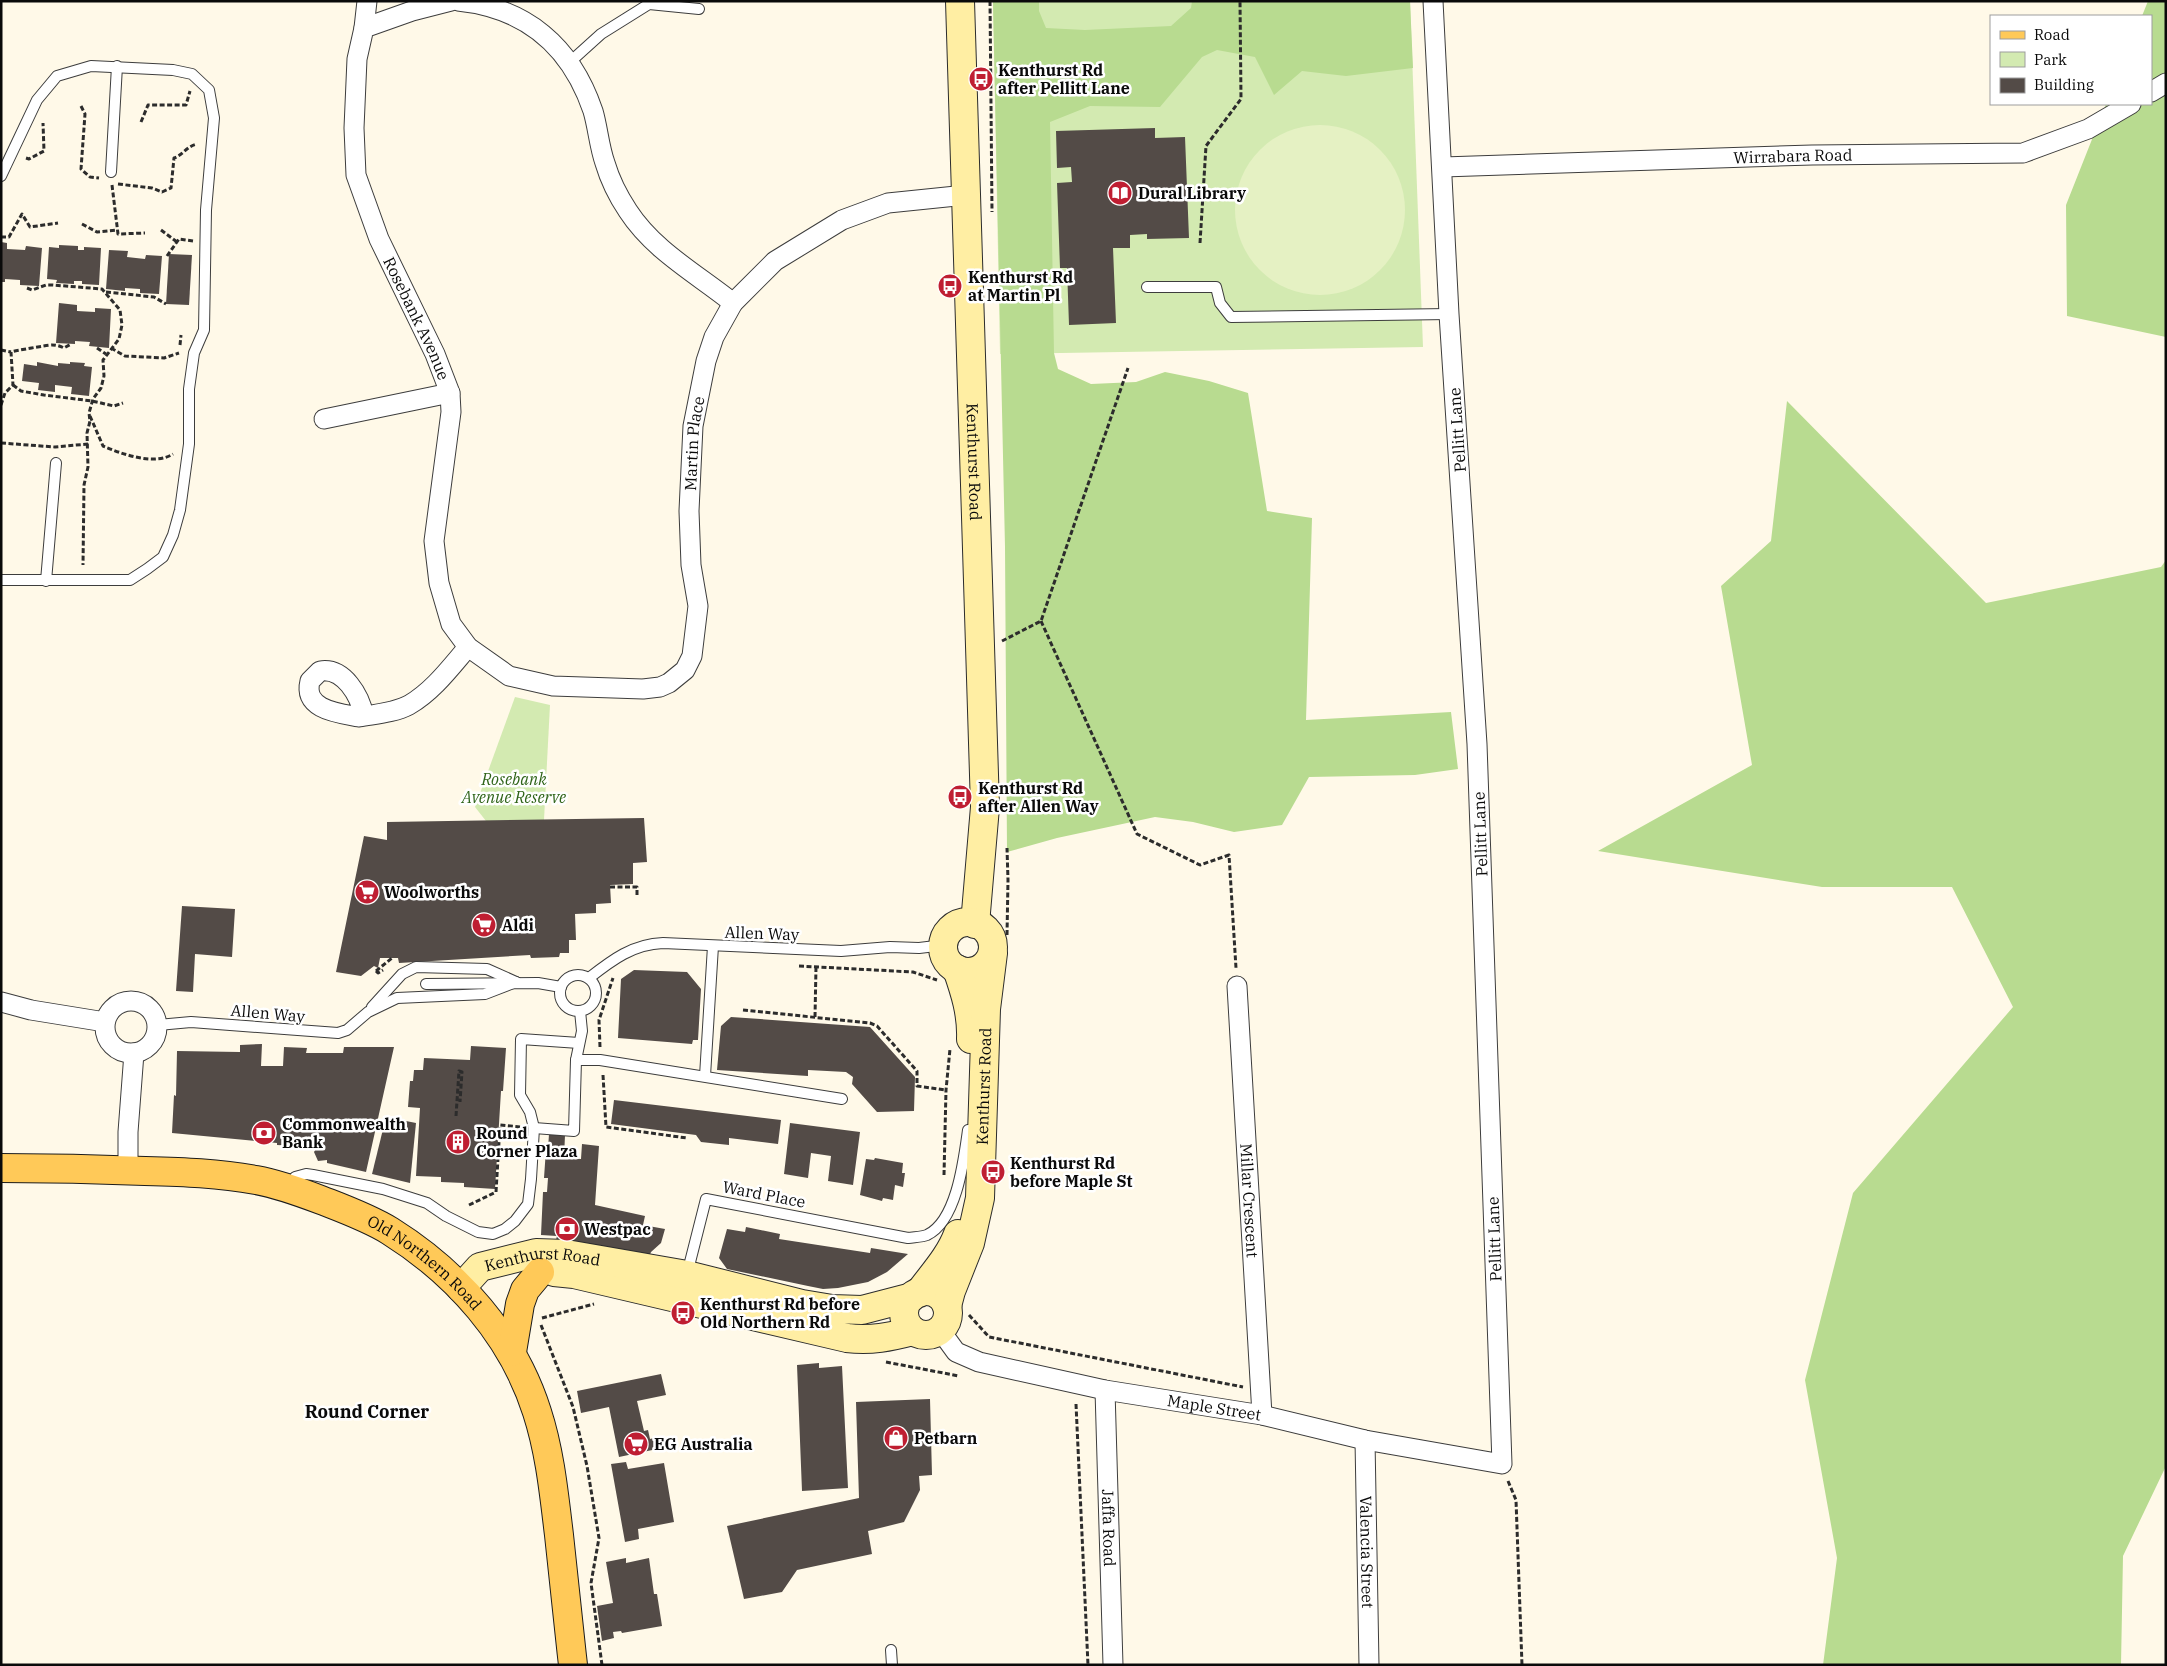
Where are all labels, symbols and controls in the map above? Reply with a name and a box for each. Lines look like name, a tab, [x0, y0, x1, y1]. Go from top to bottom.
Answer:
legend	[1990, 15, 2152, 105]
text: Road	[2034, 25, 2070, 44]
text: Park	[2034, 50, 2067, 69]
place label: Kenthurst Rd after Pellitt Lane	[998, 60, 1130, 98]
bus stop icon: Kenthurst Rd after Pellitt Lane	[968, 66, 994, 92]
text: Building	[2034, 75, 2094, 94]
street label: Wirrabara Road	[1733, 145, 1853, 168]
library icon: Dural Library	[1107, 180, 1133, 206]
place label: Dural Library	[1138, 183, 1247, 203]
street label: Rosebank Avenue	[379, 253, 454, 383]
place label: Kenthurst Rd at Martin Pl	[968, 267, 1073, 305]
bus stop icon: Kenthurst Rd at Martin Pl	[937, 273, 963, 299]
street label: Pellitt Lane	[1444, 387, 1470, 473]
street label: Martin Place	[680, 394, 709, 491]
street label: Kenthurst Road	[962, 403, 986, 521]
park label: Rosebank Avenue Reserve	[461, 769, 566, 807]
place label: Kenthurst Rd after Allen Way	[978, 778, 1100, 816]
bus stop icon: Kenthurst Rd after Allen Way	[947, 784, 973, 810]
street label: Pellitt Lane	[1469, 791, 1491, 877]
supermarket icon: Woolworths	[354, 879, 380, 905]
place label: Woolworths	[384, 882, 479, 902]
supermarket icon: Aldi	[471, 912, 497, 938]
place label: Aldi	[502, 915, 534, 935]
street label: Allen Way	[724, 922, 800, 944]
street label: Allen Way	[230, 1000, 306, 1026]
street label: Kenthurst Road	[972, 1027, 995, 1145]
place label: Commonwealth Bank	[282, 1114, 406, 1152]
bank icon: Commonwealth Bank	[251, 1120, 277, 1146]
place label: Round Corner Plaza	[476, 1123, 578, 1161]
building icon: Round Corner Plaza	[445, 1129, 471, 1155]
street label: Millar Crescent	[1236, 1143, 1263, 1259]
place label: Kenthurst Rd before Maple St	[1010, 1153, 1132, 1191]
bus stop icon: Kenthurst Rd before Maple St	[980, 1159, 1006, 1185]
street label: Ward Place	[721, 1176, 807, 1212]
street label: Pellitt Lane	[1483, 1196, 1505, 1282]
street label: Old Northern Road	[364, 1211, 486, 1314]
bank icon: Westpac	[554, 1216, 580, 1242]
place label: Westpac	[584, 1219, 651, 1239]
street label: Kenthurst Road	[482, 1243, 602, 1276]
place label: Kenthurst Rd before Old Northern Rd	[700, 1294, 860, 1332]
bus stop icon: Kenthurst Rd before Old Northern Rd	[670, 1300, 696, 1326]
street label: Maple Street	[1166, 1390, 1263, 1425]
district label: Round Corner	[305, 1400, 429, 1423]
shop icon: Petbarn	[883, 1425, 909, 1451]
place label: Petbarn	[914, 1428, 978, 1448]
supermarket icon: EG Australia	[623, 1431, 649, 1457]
place label: EG Australia	[654, 1434, 753, 1454]
street label: Jaffa Road	[1098, 1489, 1120, 1567]
street label: Valencia Street	[1356, 1495, 1378, 1609]

